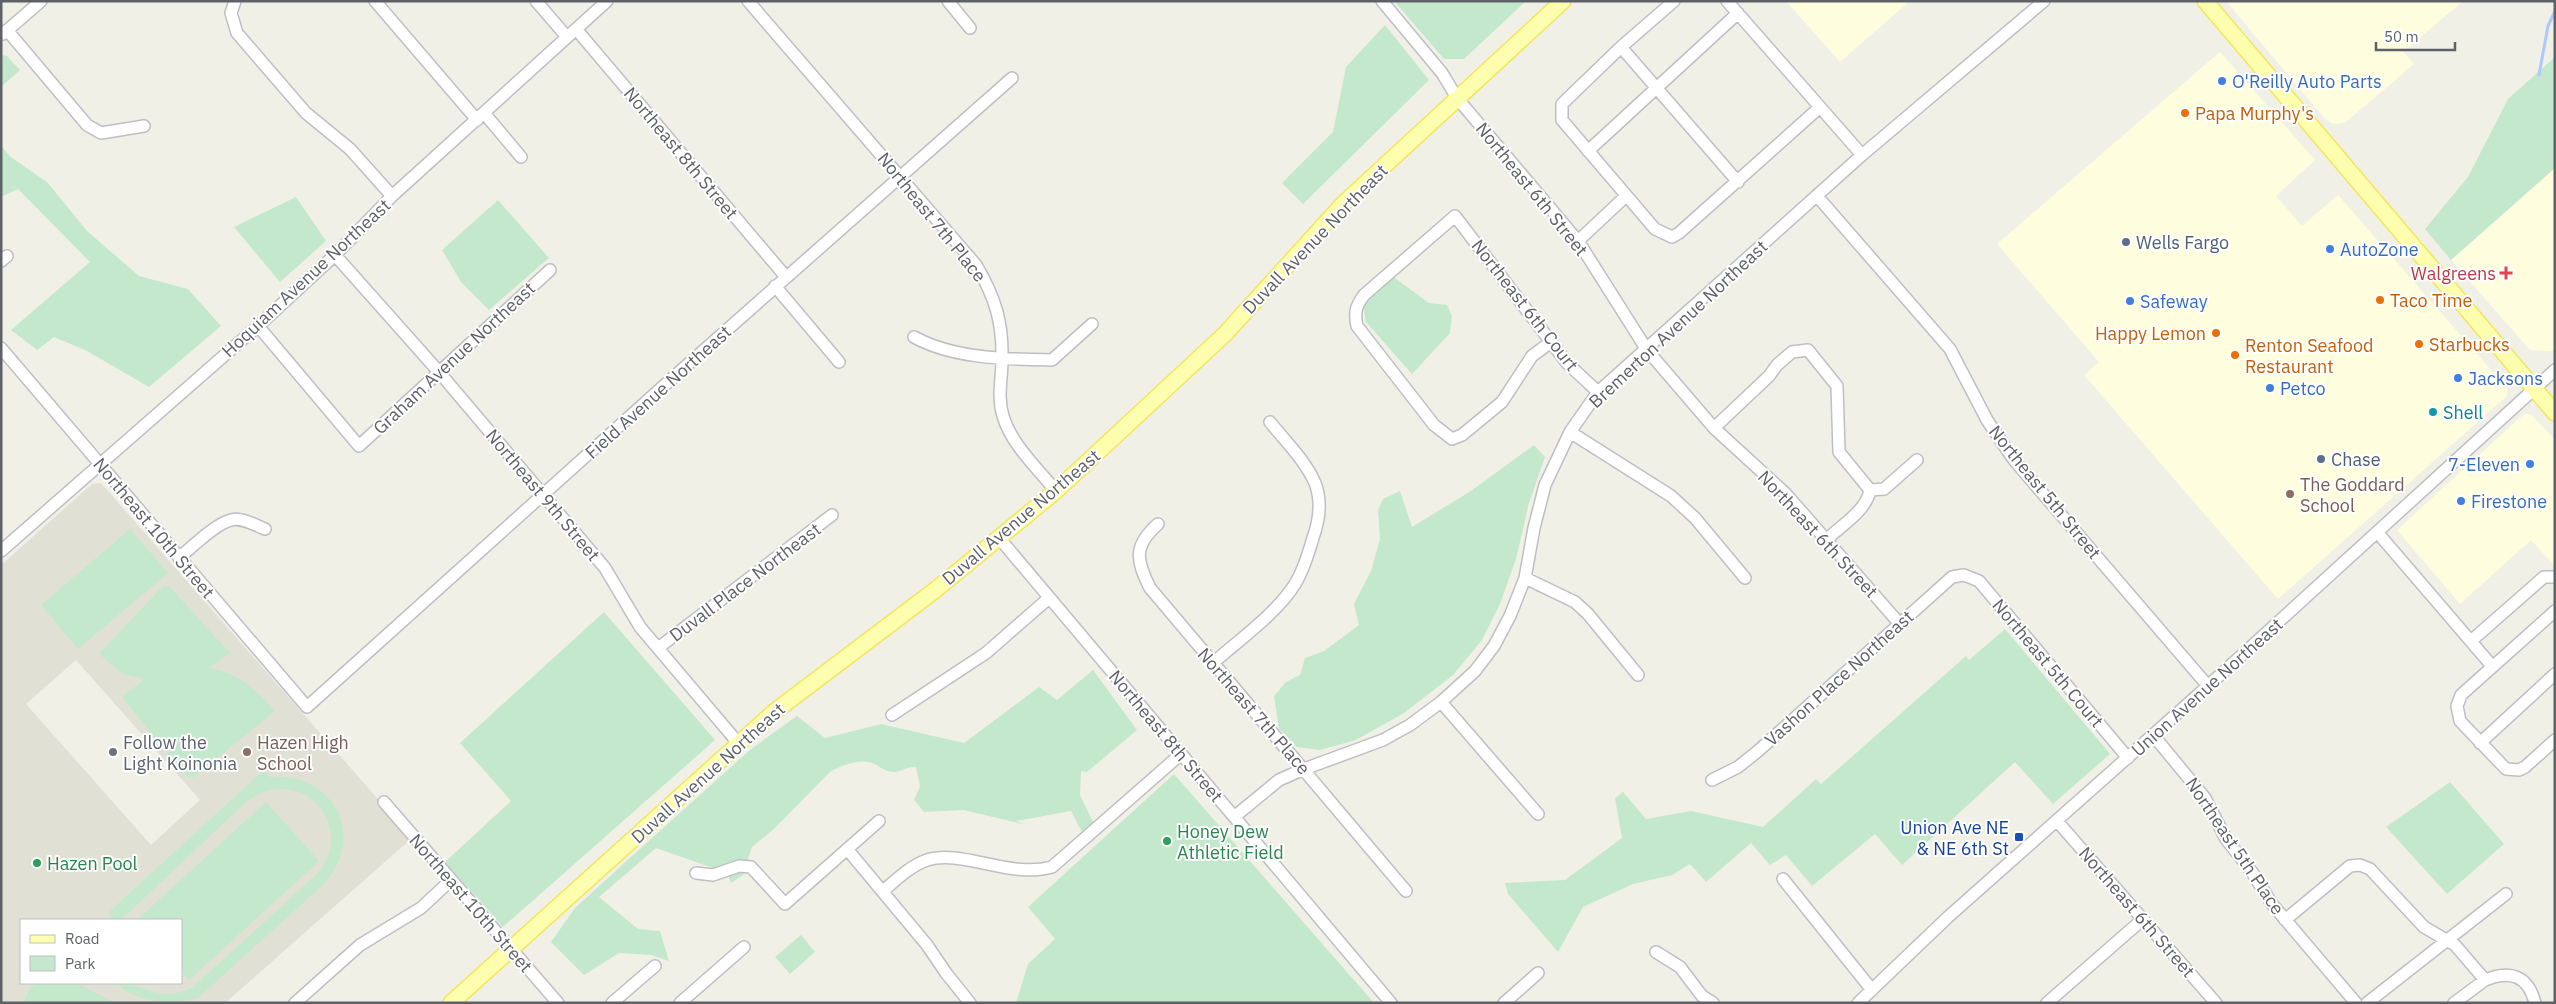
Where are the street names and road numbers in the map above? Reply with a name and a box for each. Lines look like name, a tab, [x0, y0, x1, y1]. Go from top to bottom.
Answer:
street label: Northeast 8th Street	[619, 82, 743, 224]
street label: Northeast 6th Street	[1471, 117, 1593, 261]
street label: Northeast 7th Place	[873, 147, 992, 287]
street label: Duvall Avenue Northeast	[1237, 159, 1393, 319]
street label: Hoquiam Avenue Northeast	[217, 194, 395, 362]
street label: Northeast 6th Court	[1466, 235, 1584, 375]
street label: Bremerton Avenue Northeast	[1584, 235, 1772, 413]
street label: Graham Avenue Northeast	[368, 277, 540, 439]
street label: Field Avenue Northeast	[580, 320, 736, 464]
street label: Northeast 5th Street	[1984, 420, 2106, 564]
street label: Northeast 9th Street	[481, 424, 605, 566]
street label: Duvall Avenue Northeast	[937, 444, 1105, 590]
street label: Northeast 10th Street	[88, 453, 220, 603]
street label: Northeast 6th Street	[1753, 466, 1883, 602]
street label: Duvall Place Northeast	[665, 518, 825, 646]
street label: Northeast 5th Court	[1988, 594, 2108, 732]
street label: Vashon Place Northeast	[1760, 605, 1918, 751]
street label: Union Avenue Northeast	[2126, 613, 2288, 761]
street label: Northeast 7th Place	[1193, 643, 1315, 779]
street label: Northeast 8th Street	[1104, 665, 1228, 807]
street label: Duvall Avenue Northeast	[626, 698, 790, 848]
street label: Northeast 5th Place	[2181, 773, 2289, 919]
street label: Northeast 10th Street	[404, 829, 538, 977]
street label: Northeast 6th Street	[2074, 842, 2200, 982]

